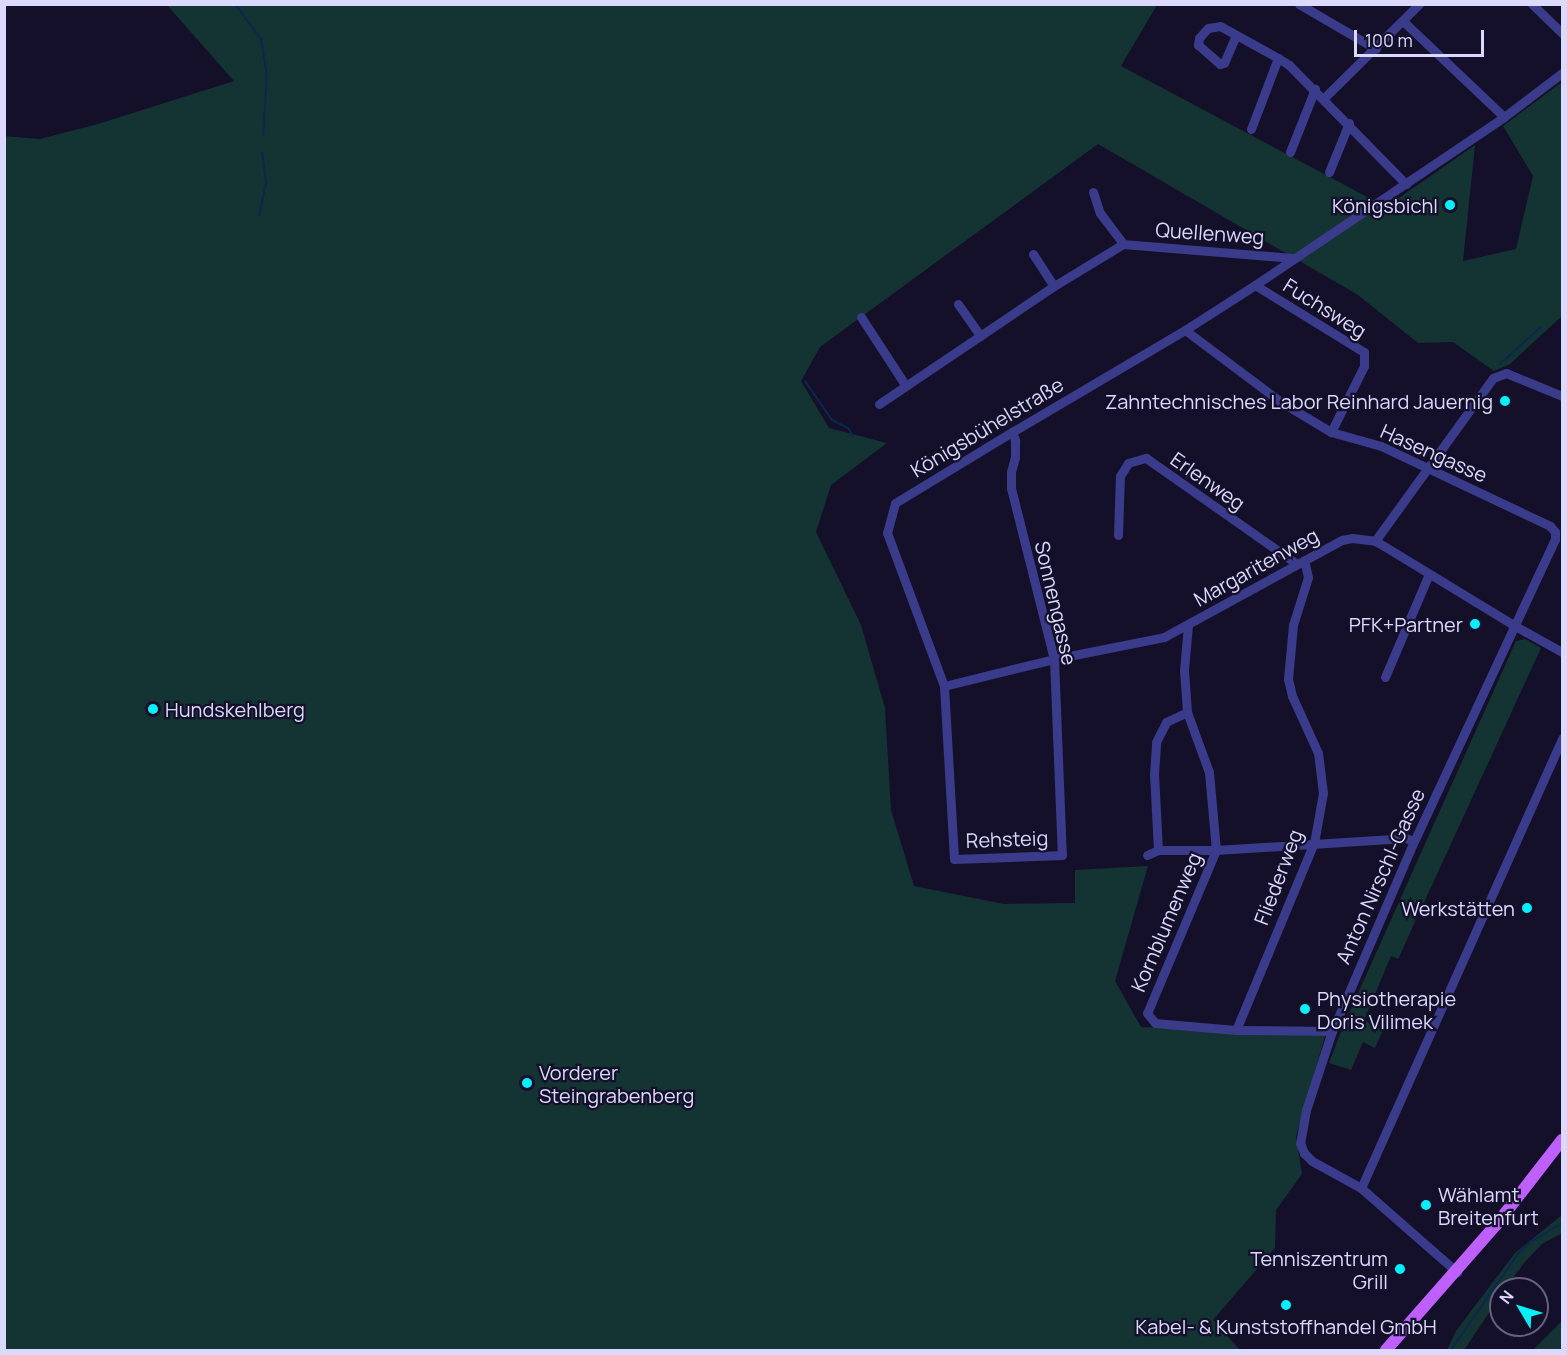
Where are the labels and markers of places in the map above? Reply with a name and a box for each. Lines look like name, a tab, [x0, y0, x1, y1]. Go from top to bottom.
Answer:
place label: Königsbichl	[1332, 193, 1438, 217]
marker: Königsbichl	[1443, 198, 1457, 212]
place label: Zahntechnisches Labor Reinhard Jauernig	[1105, 389, 1493, 413]
marker: Zahntechnisches Labor Reinhard Jauernig	[1498, 394, 1512, 408]
place label: PFK+Partner	[1349, 612, 1463, 636]
marker: PFK+Partner	[1468, 617, 1482, 631]
place label: Hundskehlberg	[165, 697, 305, 721]
marker: Hundskehlberg	[146, 702, 160, 716]
place label: Werkstätten	[1401, 896, 1515, 920]
marker: Werkstätten	[1520, 901, 1534, 915]
place label: Physiotherapie Doris Vilimek	[1317, 986, 1456, 1033]
marker: Physiotherapie Doris Vilimek	[1298, 1002, 1312, 1016]
place label: Vorderer Steingrabenberg	[539, 1060, 694, 1107]
marker: Vorderer Steingrabenberg	[520, 1076, 534, 1090]
place label: Wählamt Breitenfurt	[1438, 1182, 1539, 1229]
marker: Wählamt Breitenfurt	[1419, 1198, 1433, 1212]
place label: Tenniszentrum Grill	[1250, 1246, 1388, 1293]
marker: Tenniszentrum Grill	[1393, 1262, 1407, 1276]
marker: Kabel- & Kunststoffhandel GmbH	[1279, 1298, 1293, 1312]
place label: Kabel- & Kunststoffhandel GmbH	[1135, 1314, 1437, 1338]

